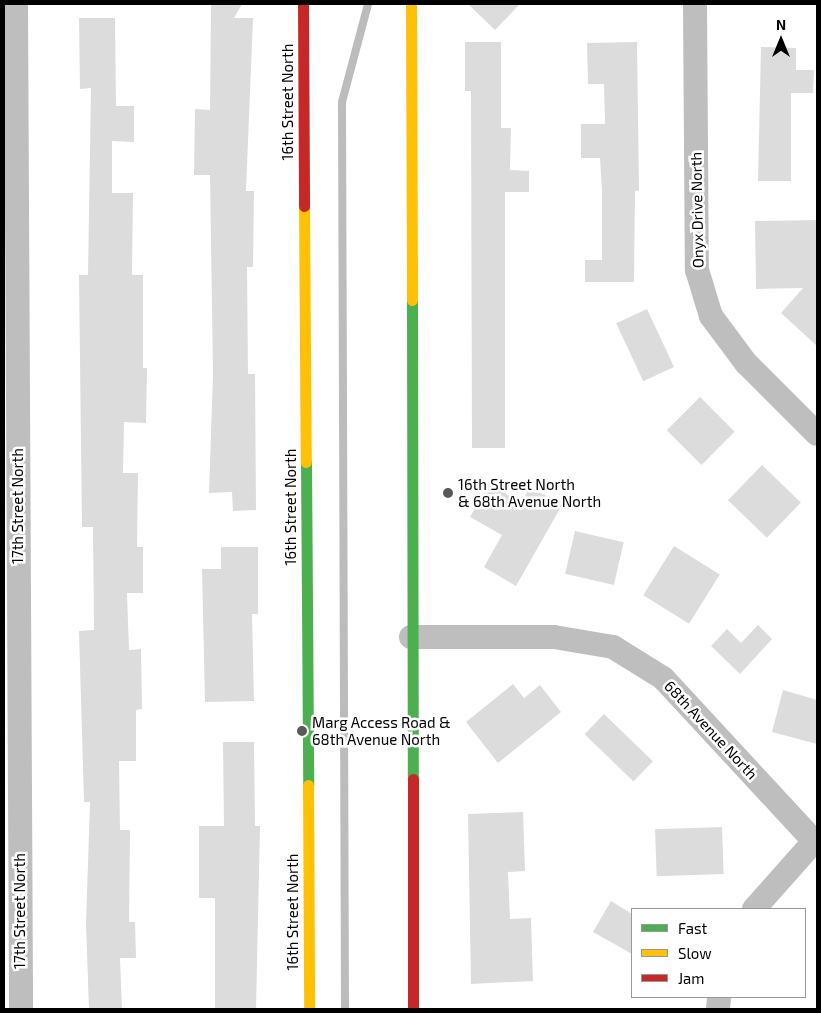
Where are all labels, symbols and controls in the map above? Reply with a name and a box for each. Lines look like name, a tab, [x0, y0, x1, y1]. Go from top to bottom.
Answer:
north arrow	[756, 15, 806, 65]
text: N	[776, 16, 786, 33]
street label: 16th Street North	[279, 44, 297, 160]
street label: Onyx Drive North	[687, 152, 707, 268]
street label: 17th Street North	[9, 448, 27, 564]
street label: 16th Street North	[282, 449, 300, 565]
place label: 16th Street North & 68th Avenue North	[458, 475, 602, 510]
marker: 16th Street North & 68th Avenue North	[442, 487, 454, 499]
street label: 68th Avenue North	[661, 677, 761, 783]
place label: Marg Access Road & 68th Avenue North	[312, 713, 451, 748]
marker: Marg Access Road & 68th Avenue North	[296, 725, 308, 737]
street label: 17th Street North	[11, 853, 29, 969]
street label: 16th Street North	[284, 854, 302, 970]
legend	[631, 908, 806, 998]
text: Fast	[678, 919, 707, 937]
text: Slow	[678, 944, 712, 962]
text: Jam	[678, 969, 704, 987]

